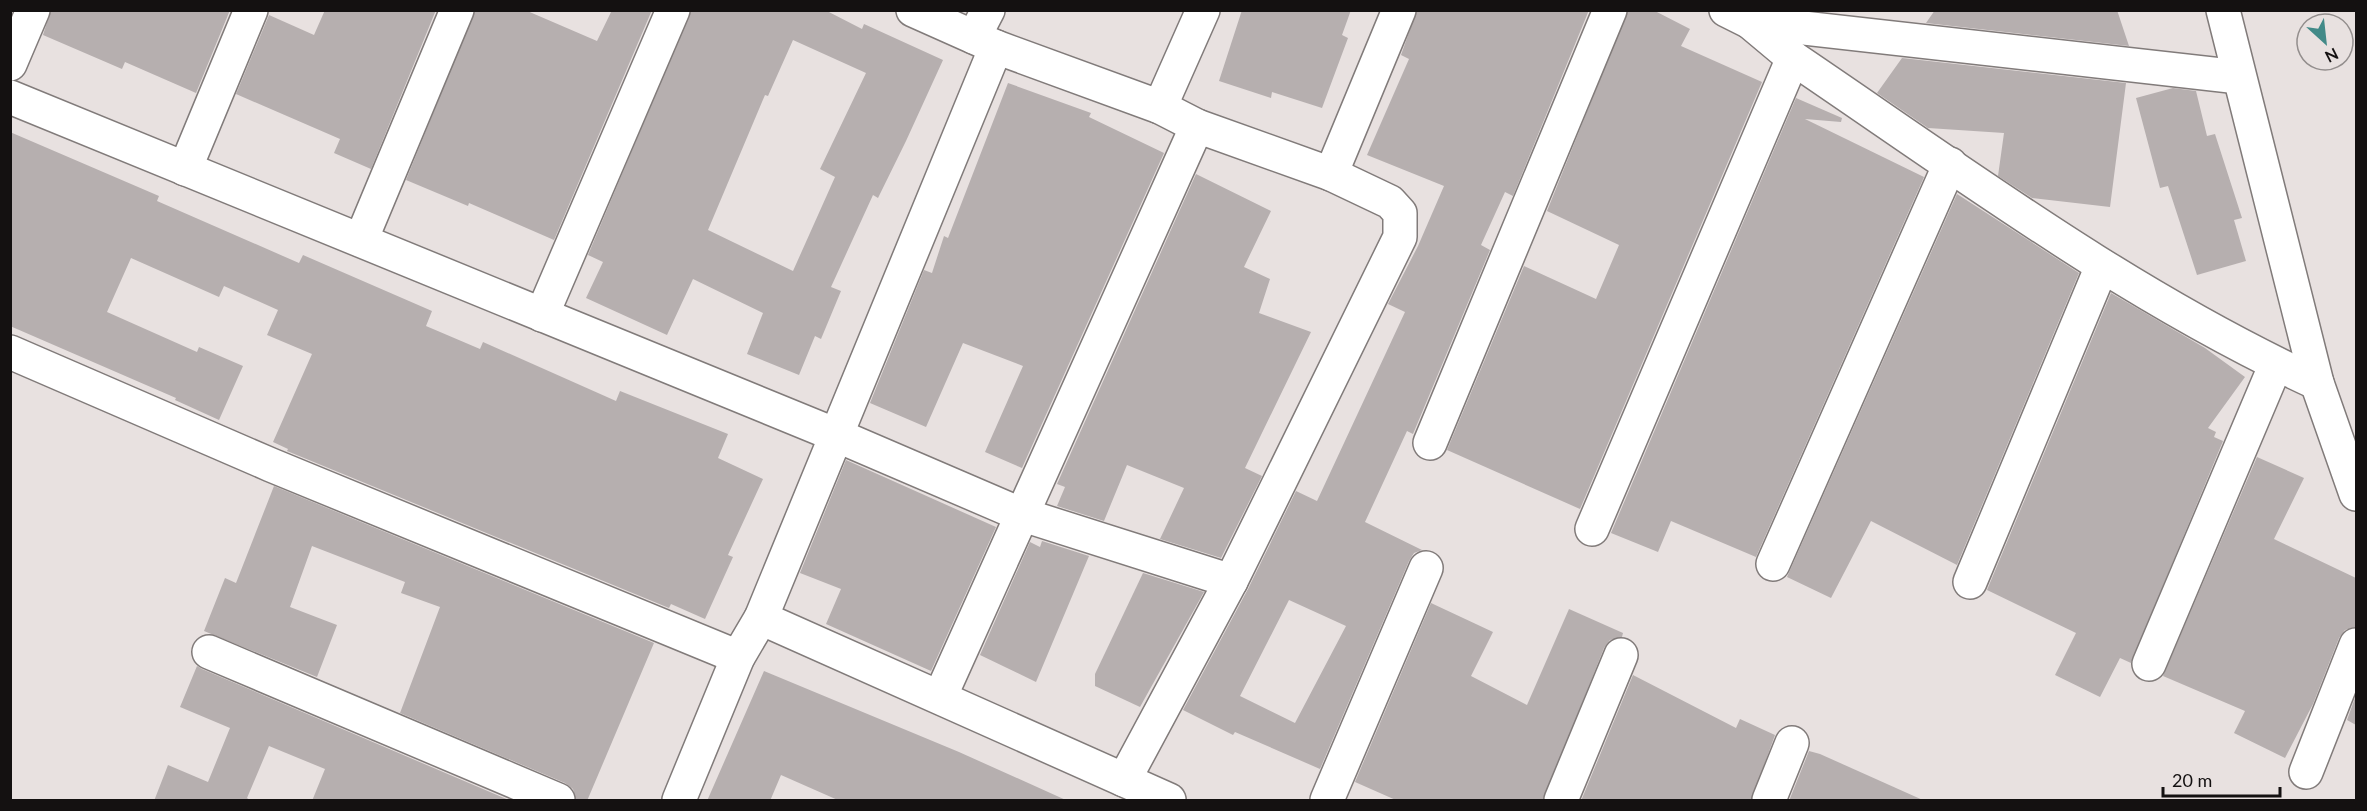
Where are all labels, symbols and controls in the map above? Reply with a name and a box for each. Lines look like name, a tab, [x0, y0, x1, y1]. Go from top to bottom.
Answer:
north arrow	[2295, 12, 2355, 72]
text: N	[2322, 45, 2342, 67]
scale bar	[2163, 760, 2280, 798]
text: 20 m	[2172, 769, 2212, 791]

